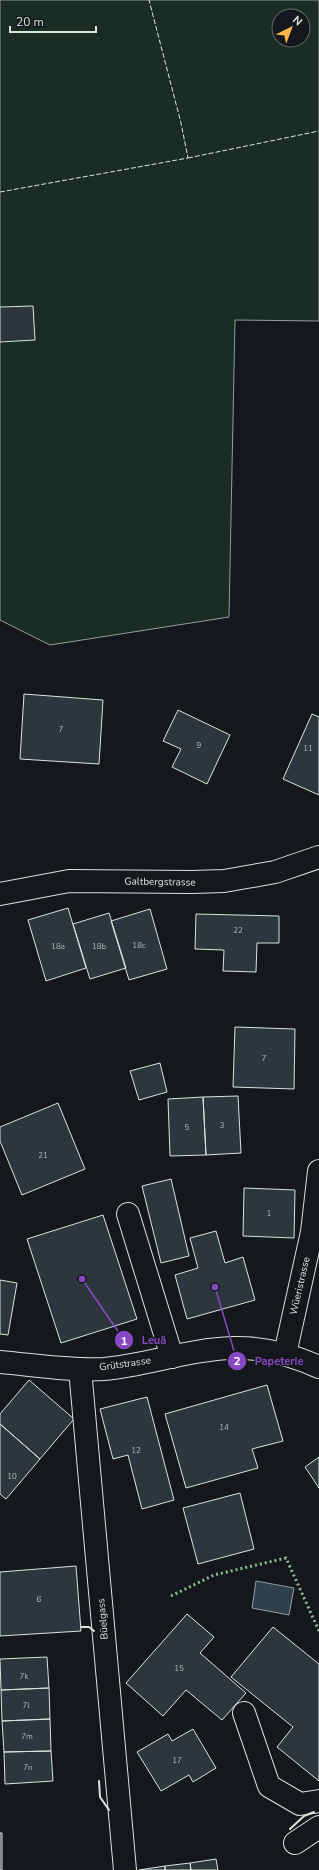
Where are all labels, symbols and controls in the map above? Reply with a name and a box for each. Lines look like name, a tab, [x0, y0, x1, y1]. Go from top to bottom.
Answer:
scale bar	[10, 8, 96, 34]
north arrow	[271, 8, 311, 48]
text: N	[289, 13, 305, 29]
text: 20 m	[16, 14, 44, 30]
house number: 7	[59, 724, 64, 735]
house number: 9	[197, 740, 202, 751]
house number: 11	[303, 743, 313, 754]
street label: Galtbergstrasse	[124, 874, 196, 890]
house number: 22	[233, 925, 243, 936]
house number: 18c	[132, 940, 146, 951]
house number: 18a	[51, 941, 65, 952]
house number: 18b	[92, 941, 106, 952]
house number: 7	[262, 1053, 267, 1064]
house number: 3	[220, 1120, 225, 1131]
house number: 5	[185, 1122, 190, 1133]
house number: 21	[38, 1150, 48, 1161]
house number: 1	[267, 1208, 272, 1219]
street label: Wüeristrasse	[287, 1255, 313, 1317]
callout: Leuä	[114, 1329, 174, 1352]
text: 1	[120, 1333, 128, 1349]
text: Leuä	[142, 1333, 166, 1348]
callout: Papeterie	[227, 1349, 311, 1372]
street label: Grütstrasse	[98, 1353, 152, 1375]
text: 2	[233, 1353, 241, 1369]
text: Papeterie	[255, 1354, 303, 1369]
house number: 14	[219, 1422, 229, 1433]
house number: 12	[131, 1445, 141, 1456]
house number: 10	[7, 1471, 17, 1482]
house number: 6	[37, 1594, 42, 1605]
street label: Büelgass	[94, 1598, 112, 1640]
house number: 15	[174, 1663, 184, 1674]
house number: 7k	[20, 1671, 29, 1682]
house number: 7l	[22, 1700, 30, 1711]
house number: 7m	[21, 1731, 33, 1742]
house number: 17	[172, 1755, 182, 1766]
house number: 7n	[23, 1762, 33, 1773]

